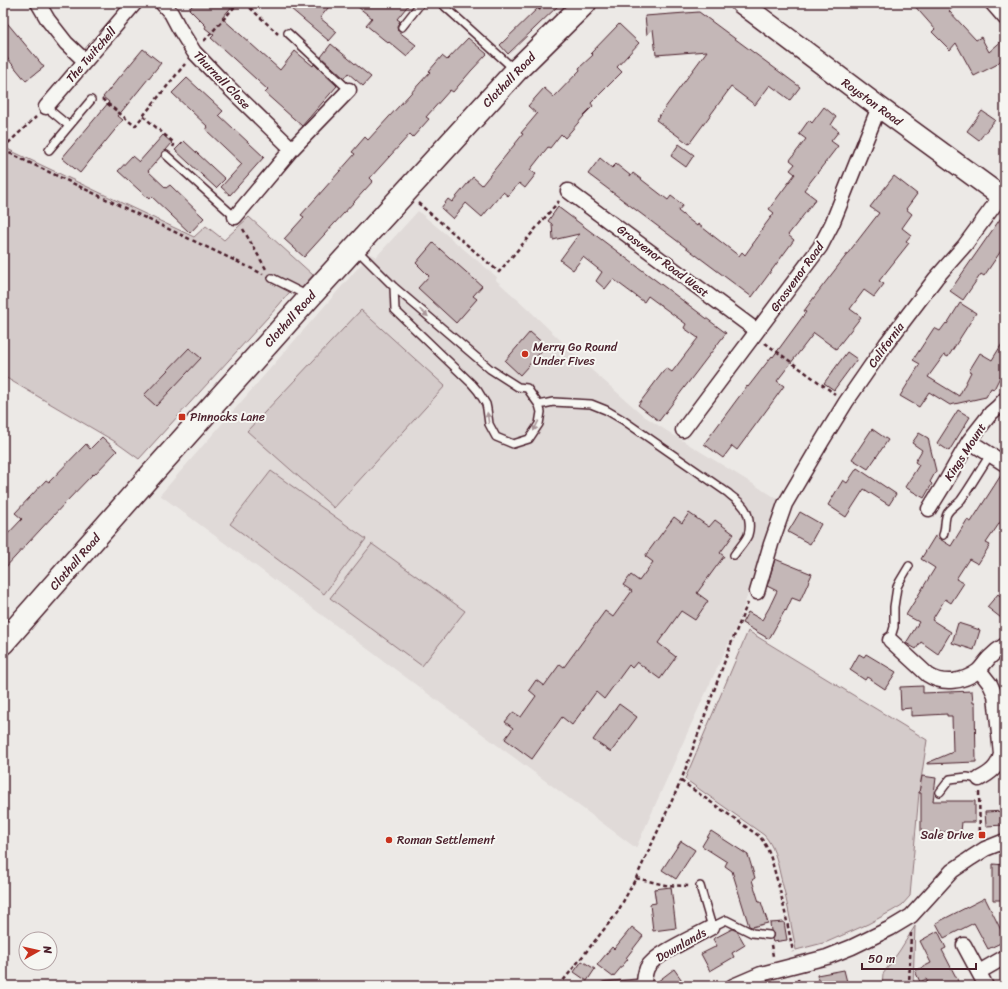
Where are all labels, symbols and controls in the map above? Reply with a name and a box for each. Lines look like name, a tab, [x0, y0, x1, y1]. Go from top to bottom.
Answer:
street label: The Twitchell	[60, 21, 122, 88]
street label: Thurnall Close	[188, 45, 256, 115]
street label: Clothall Road	[477, 47, 542, 113]
street label: Royston Road	[837, 72, 908, 132]
street label: Grosvenor Road West	[612, 219, 714, 303]
street label: Grosvenor Road	[764, 237, 830, 317]
street label: Clothall Road	[258, 285, 322, 352]
one-way arrow	[419, 308, 429, 317]
street label: California	[862, 317, 911, 373]
place label: Merry Go Round Under Fives	[533, 336, 618, 372]
marker: Merry Go Round Under Fives	[520, 349, 530, 359]
place label: Pinnocks Lane	[190, 406, 265, 428]
marker: Pinnocks Lane	[177, 412, 187, 422]
one-way arrow	[485, 412, 492, 424]
street label: Kings Mount	[938, 418, 992, 486]
one-way arrow	[533, 420, 539, 432]
street label: Clothall Road	[44, 528, 107, 596]
place label: Sale Drive	[921, 824, 974, 846]
place label: Roman Settlement	[397, 829, 496, 851]
marker: Sale Drive	[977, 830, 987, 840]
marker: Roman Settlement	[384, 835, 394, 845]
street label: Downlands	[652, 922, 710, 968]
north arrow	[18, 931, 58, 971]
text: N	[37, 944, 57, 955]
scale bar	[862, 945, 976, 971]
text: 50 m	[868, 948, 895, 970]

